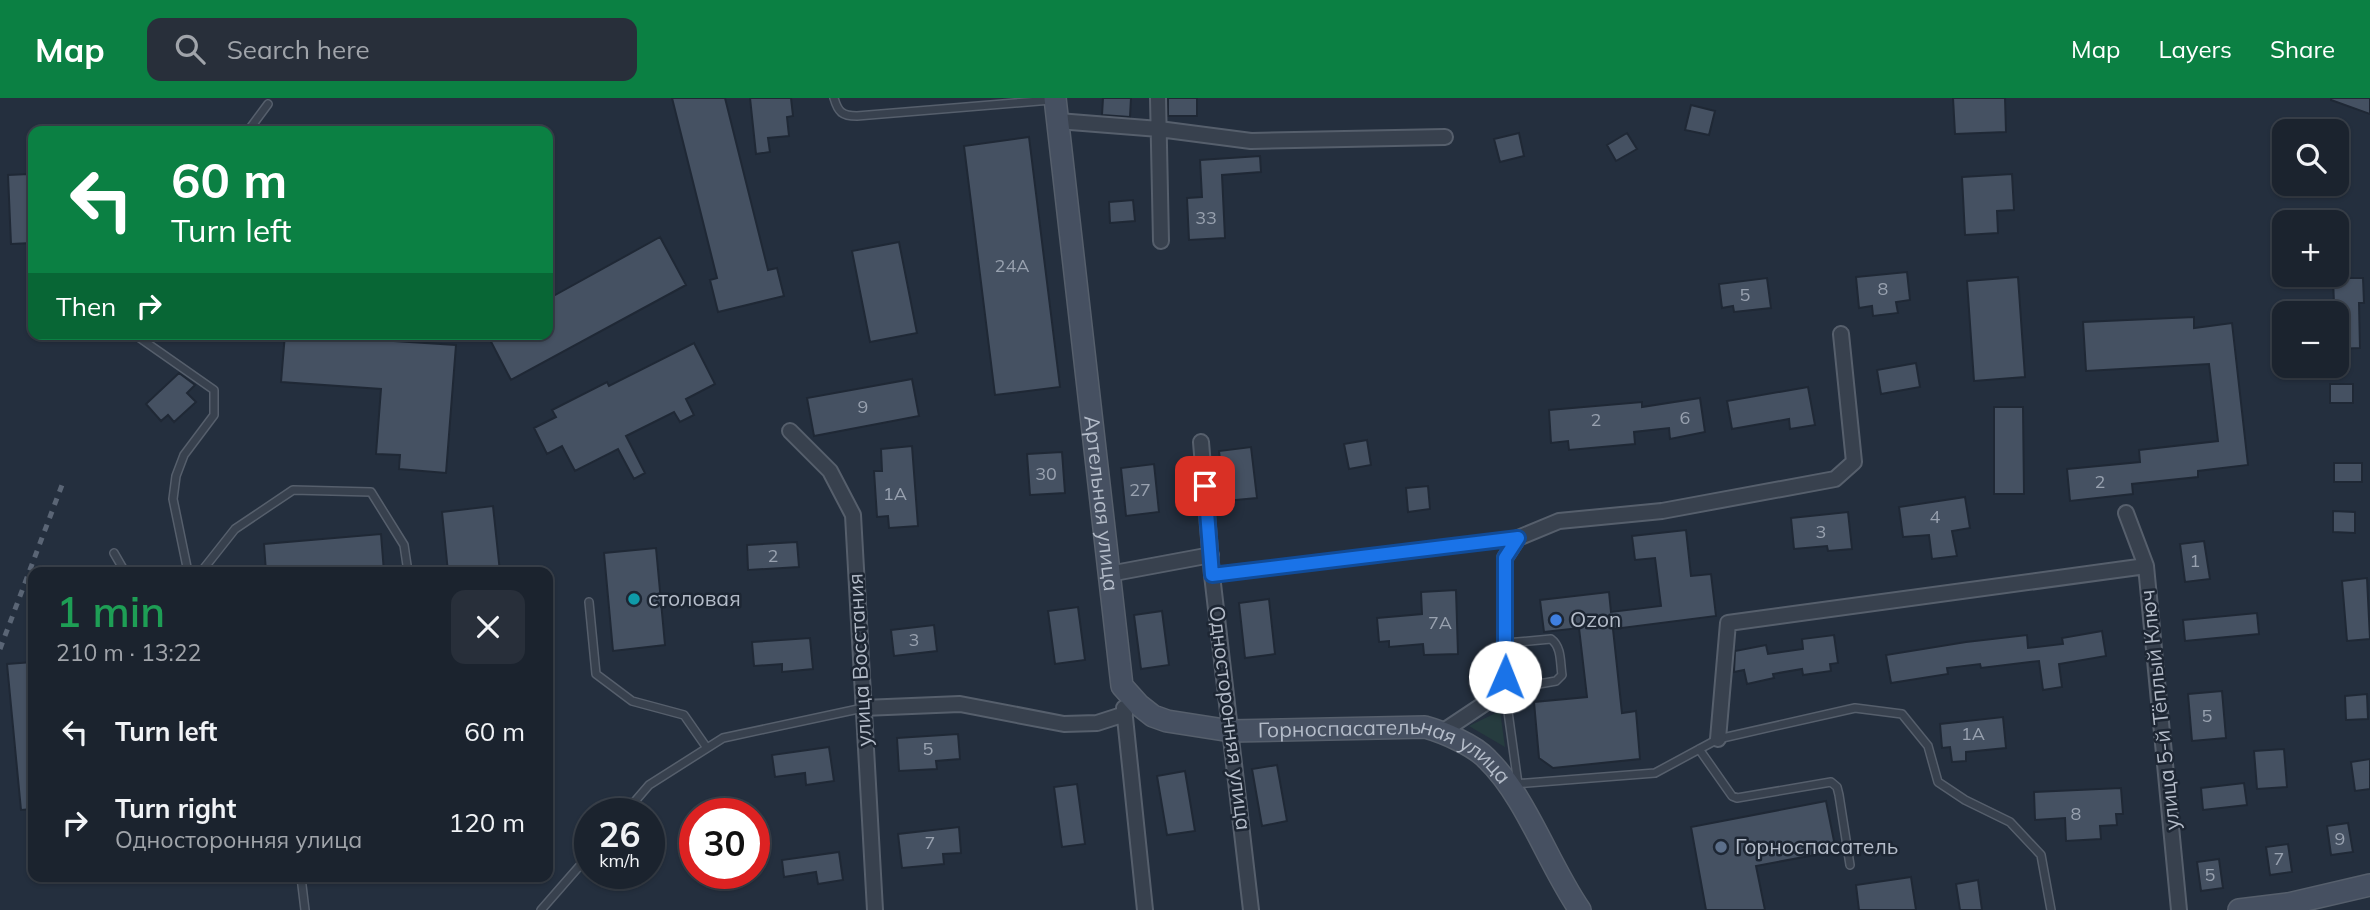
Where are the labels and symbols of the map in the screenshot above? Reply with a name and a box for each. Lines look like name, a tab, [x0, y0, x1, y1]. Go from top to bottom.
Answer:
house number: 33	[1195, 206, 1217, 229]
house number: 24А	[995, 254, 1029, 277]
house number: 8	[1878, 277, 1888, 300]
house number: 5	[1740, 283, 1751, 306]
house number: 9	[858, 395, 868, 418]
house number: 6	[1680, 406, 1690, 429]
house number: 2	[1591, 408, 1601, 431]
street label: Артельная улица	[1079, 414, 1125, 593]
pin	[1175, 456, 1235, 516]
house number: 30	[1035, 462, 1057, 485]
house number: 2	[2095, 470, 2105, 493]
house number: 27	[1129, 478, 1151, 501]
house number: 1А	[883, 482, 907, 505]
house number: 4	[1930, 505, 1941, 528]
house number: 3	[1816, 520, 1826, 543]
house number: 2	[768, 544, 778, 567]
house number: 1	[2190, 549, 2200, 572]
street label: улица Восстания	[841, 573, 877, 747]
place label: столовая	[648, 585, 741, 611]
street label: улица 5-й Тёплый Ключ	[2133, 588, 2185, 832]
marker: столовая	[626, 591, 642, 607]
street label: Односторонняя улица	[1204, 604, 1258, 831]
place label: Ozon	[1570, 606, 1621, 632]
house number: 7А	[1428, 611, 1452, 634]
marker: Ozon	[1548, 612, 1564, 628]
house number: 3	[909, 628, 919, 651]
position arrow	[1468, 640, 1542, 714]
house number: 5	[2202, 704, 2213, 727]
street label: Горноспасательная улица	[1257, 712, 1517, 789]
house number: 1А	[1961, 722, 1985, 745]
house number: 5	[923, 737, 934, 760]
speed limit sign: 30	[679, 798, 770, 889]
house number: 8	[2071, 802, 2081, 825]
house number: 9	[2335, 827, 2345, 850]
house number: 7	[925, 831, 935, 854]
place label: Горноспасатель	[1735, 833, 1898, 859]
marker: Горноспасатель	[1713, 839, 1729, 855]
house number: 7	[2274, 847, 2284, 870]
house number: 5	[2205, 863, 2216, 886]

